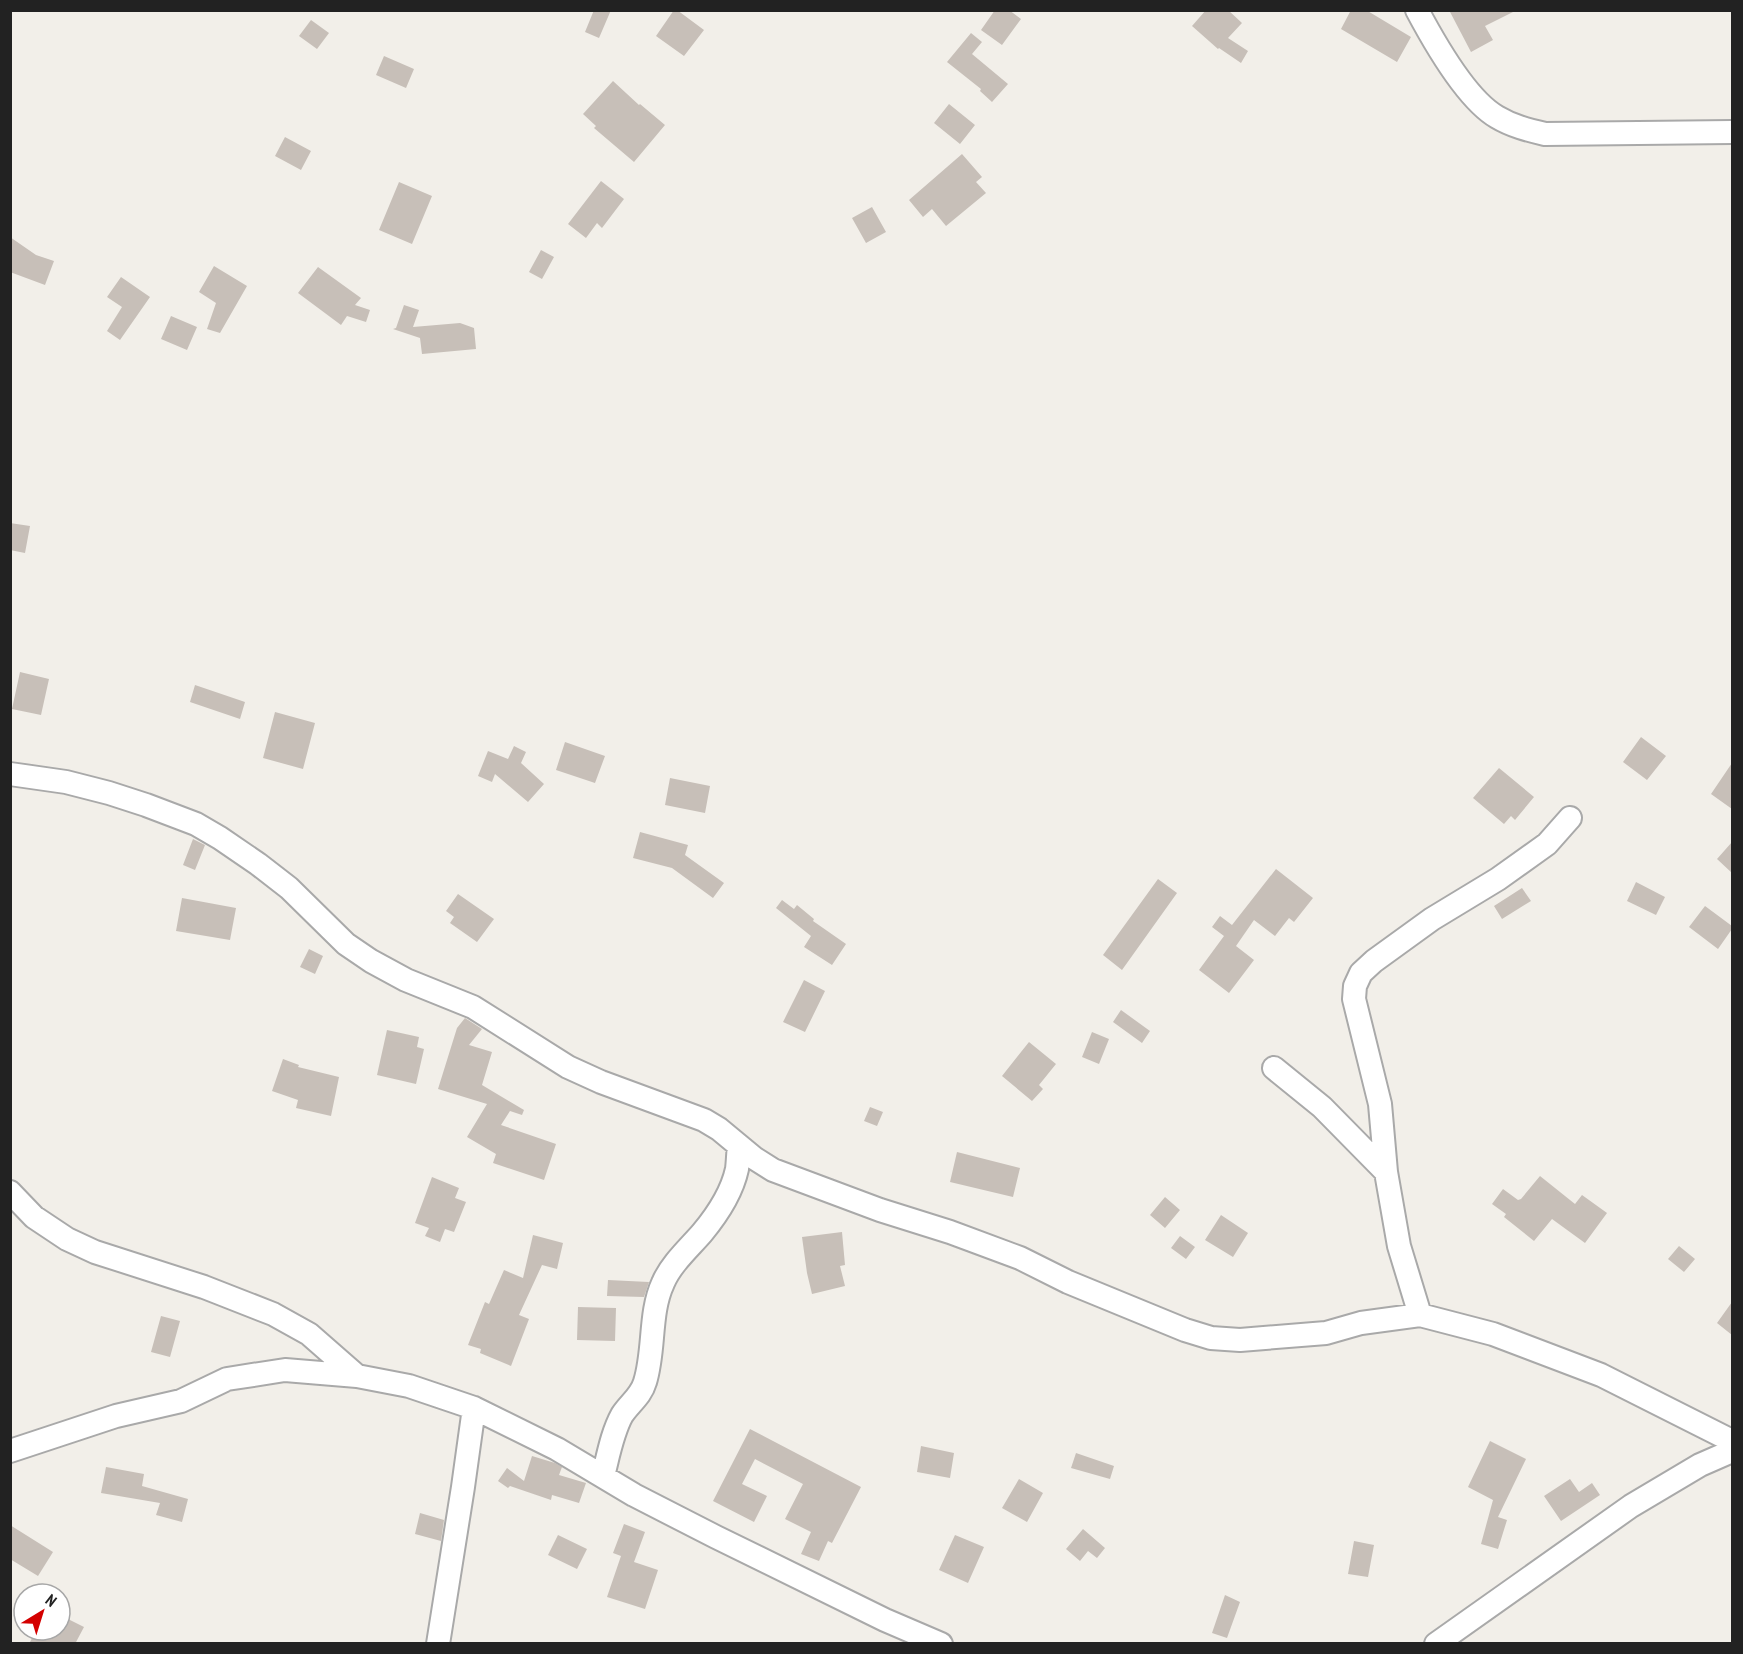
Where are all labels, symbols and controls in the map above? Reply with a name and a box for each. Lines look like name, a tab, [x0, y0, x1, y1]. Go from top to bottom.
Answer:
north arrow	[12, 1582, 72, 1642]
text: N	[42, 1590, 61, 1611]

